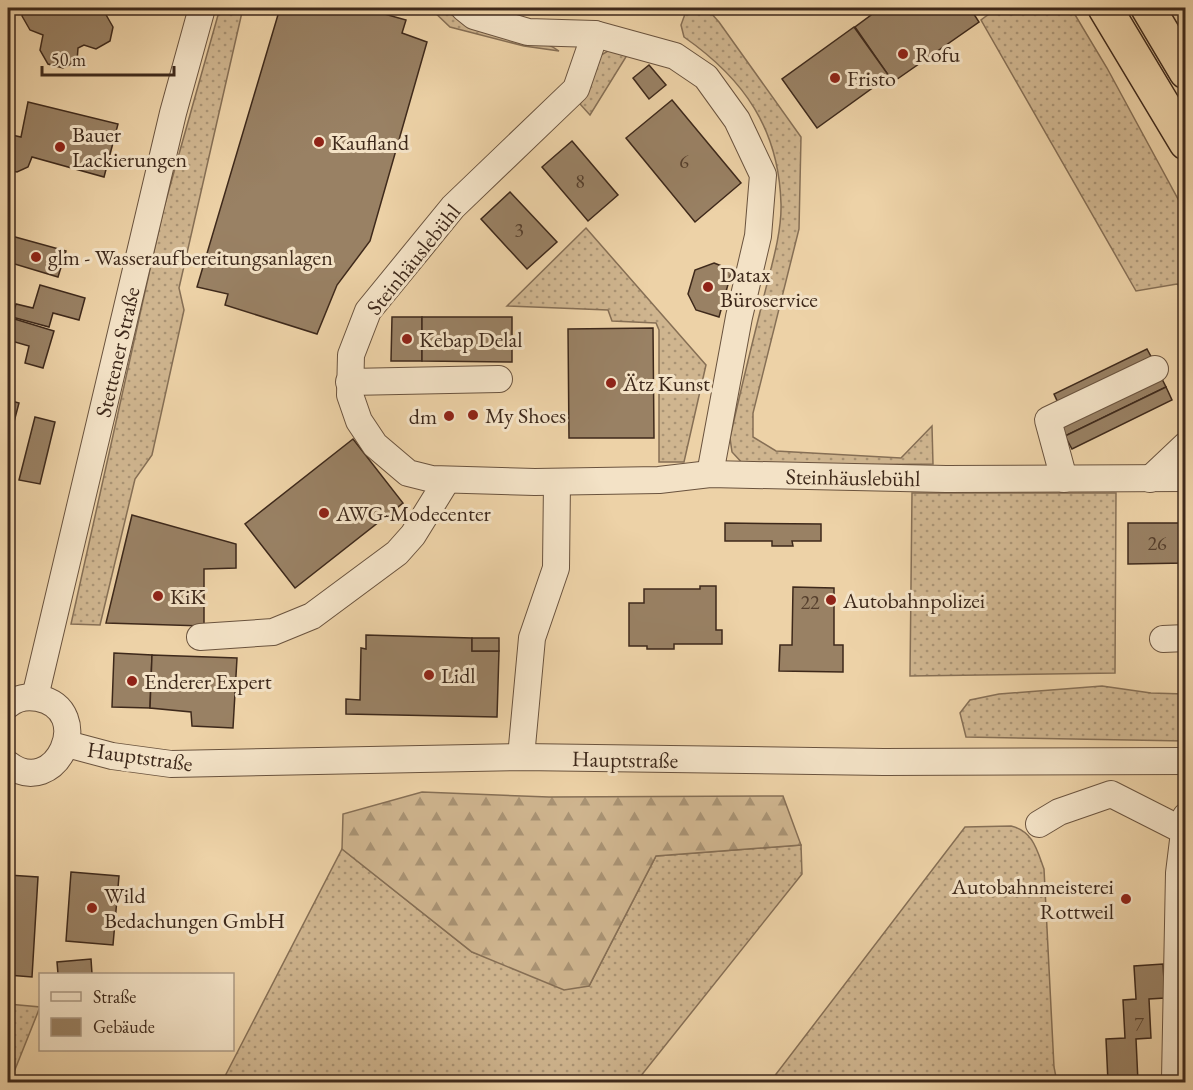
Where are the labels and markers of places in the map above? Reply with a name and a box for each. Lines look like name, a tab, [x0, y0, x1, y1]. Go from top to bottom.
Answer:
place label: Rofu	[915, 40, 961, 69]
marker: Rofu	[896, 47, 910, 61]
place label: Fristo	[847, 64, 896, 93]
marker: Fristo	[828, 71, 842, 85]
place label: Bauer Lackierungen	[72, 120, 188, 174]
place label: Kaufland	[331, 128, 410, 157]
marker: Kaufland	[312, 135, 326, 149]
marker: Bauer Lackierungen	[53, 140, 67, 154]
place label: glm - Wasseraufbereitungsanlagen	[48, 243, 333, 272]
marker: glm - Wasseraufbereitungsanlagen	[29, 250, 43, 264]
place label: Datax Büroservice	[720, 260, 818, 314]
marker: Datax Büroservice	[701, 280, 715, 294]
place label: Kebap Delal	[419, 325, 523, 354]
marker: Kebap Delal	[400, 332, 414, 346]
place label: Ätz Kunst	[622, 369, 710, 398]
marker: Ätz Kunst	[604, 376, 618, 390]
place label: My Shoes	[485, 401, 566, 430]
place label: dm	[409, 402, 437, 431]
marker: My Shoes	[466, 408, 480, 422]
marker: dm	[442, 409, 456, 423]
place label: AWG-Modecenter	[335, 499, 492, 528]
marker: AWG-Modecenter	[317, 506, 331, 520]
place label: KiK	[170, 582, 206, 611]
place label: Autobahnpolizei	[842, 586, 985, 615]
marker: KiK	[151, 589, 165, 603]
marker: Autobahnpolizei	[824, 593, 838, 607]
place label: Lidl	[441, 661, 476, 690]
place label: Enderer Expert	[144, 667, 272, 696]
marker: Lidl	[422, 668, 436, 682]
marker: Enderer Expert	[125, 674, 139, 688]
place label: Autobahnmeisterei Rottweil	[951, 872, 1114, 926]
place label: Wild Bedachungen GmbH	[104, 881, 285, 935]
marker: Autobahnmeisterei Rottweil	[1119, 892, 1133, 906]
marker: Wild Bedachungen GmbH	[85, 901, 99, 915]

